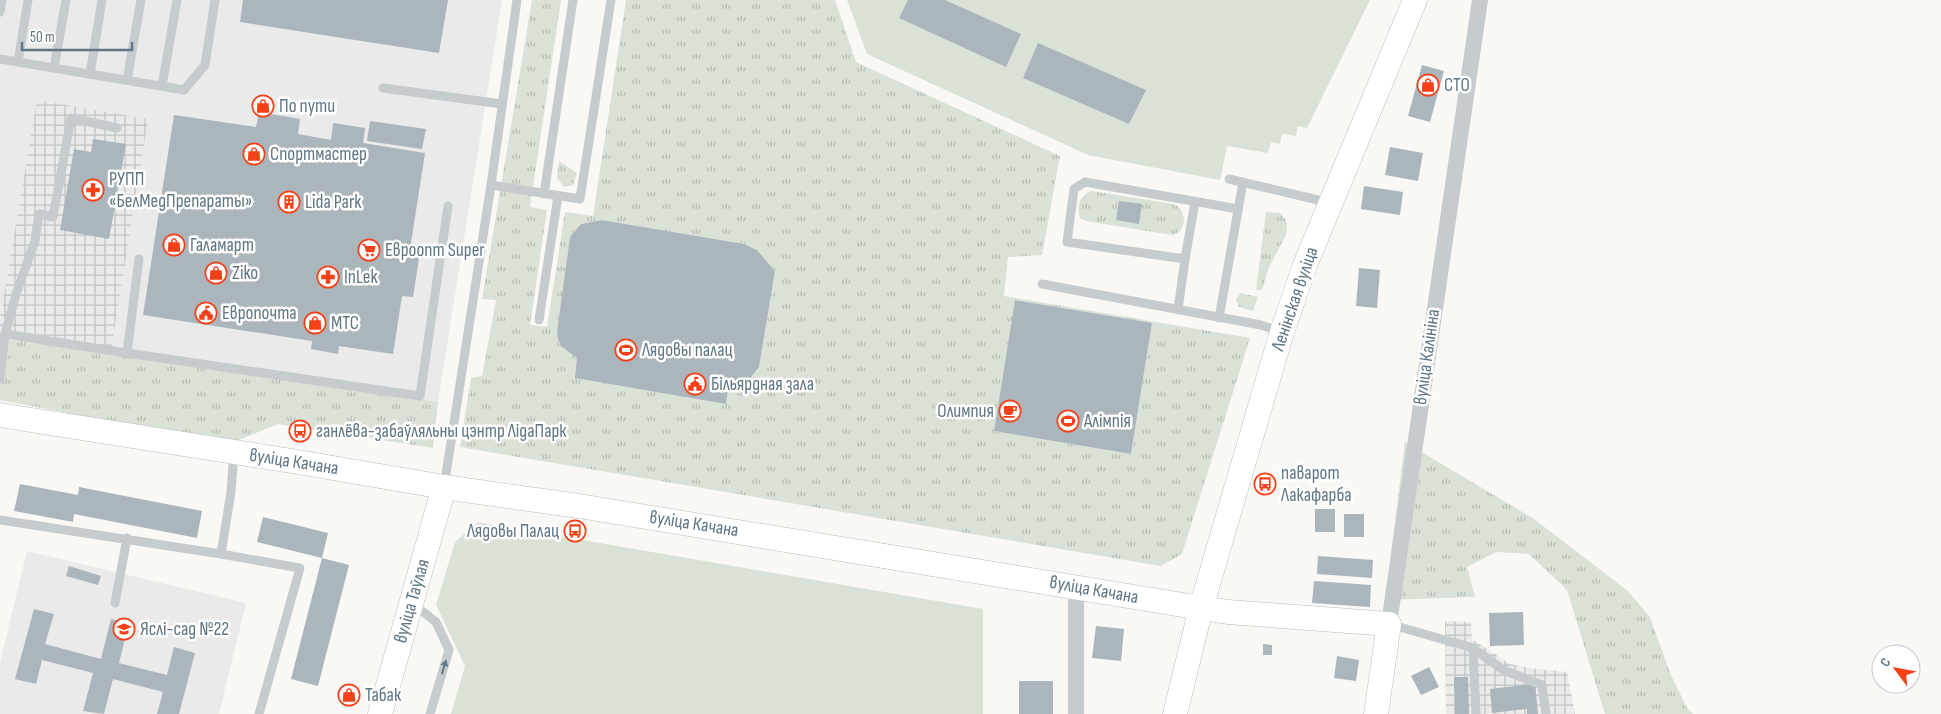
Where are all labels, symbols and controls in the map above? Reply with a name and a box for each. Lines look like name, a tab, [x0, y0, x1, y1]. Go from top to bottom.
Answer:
scale bar	[22, 20, 132, 52]
text: 50 m	[30, 28, 55, 47]
shop icon: СТО	[1416, 73, 1440, 97]
place label: СТО	[1444, 74, 1470, 97]
shop icon: По пути	[251, 94, 275, 118]
place label: По пути	[279, 95, 335, 118]
shop icon: Спортмастер	[242, 142, 266, 166]
place label: Спортмастер	[270, 143, 367, 166]
place label: РУПП «БелМедПрепараты»	[109, 168, 252, 213]
pharmacy icon: РУПП «БелМедПрепараты»	[81, 178, 105, 202]
building icon: Lida Park	[277, 190, 301, 214]
place label: Lida Park	[305, 191, 362, 214]
shop icon: Галамарт	[162, 233, 186, 257]
place label: Галамарт	[190, 234, 254, 257]
supermarket icon: Евроопт Super	[357, 238, 381, 262]
place label: Евроопт Super	[385, 239, 485, 262]
street label: Ленінская вуліца	[1266, 244, 1324, 355]
shop icon: Ziko	[204, 261, 228, 285]
place label: Ziko	[232, 262, 258, 285]
pharmacy icon: InLek	[316, 265, 340, 289]
place label: InLek	[344, 266, 378, 289]
public building icon: Европочта	[194, 301, 218, 325]
place label: Европочта	[222, 302, 297, 325]
street label: вуліца Калініна	[1409, 308, 1445, 406]
shop icon: МТС	[303, 311, 327, 335]
place label: МТС	[331, 312, 359, 335]
sports icon: Лядовы палац	[614, 338, 638, 362]
place label: Лядовы палац	[641, 339, 732, 362]
public building icon: Більярдная зала	[683, 372, 707, 396]
place label: Більярдная зала	[711, 373, 814, 396]
cafe icon: Олимпия	[998, 399, 1022, 423]
place label: Олимпия	[937, 400, 994, 423]
sports icon: Алімпія	[1056, 409, 1080, 433]
place label: Алімпія	[1083, 410, 1131, 433]
bus stop icon: ганлёва-забаўляльны цэнтр ЛідаПарк	[288, 419, 312, 443]
place label: ганлёва-забаўляльны цэнтр ЛідаПарк	[316, 420, 567, 443]
street label: вуліца Качана	[248, 444, 340, 480]
place label: паварот Лакафарба	[1280, 462, 1352, 507]
bus stop icon: паварот Лакафарба	[1253, 472, 1277, 496]
street label: вуліца Качана	[648, 506, 740, 542]
bus stop icon: Лядовы Палац	[563, 519, 587, 543]
place label: Лядовы Палац	[466, 520, 559, 543]
street label: вуліца Таўлая	[389, 556, 435, 646]
street label: вуліца Качана	[1048, 571, 1140, 609]
school or university icon: Яслі-сад №22	[112, 617, 136, 641]
place label: Яслі-сад №22	[140, 618, 229, 641]
north arrow	[1871, 644, 1921, 694]
text: С	[1876, 655, 1895, 670]
one-way arrow	[440, 660, 448, 675]
shop icon: Табак	[337, 683, 361, 707]
place label: Табак	[365, 684, 402, 707]

